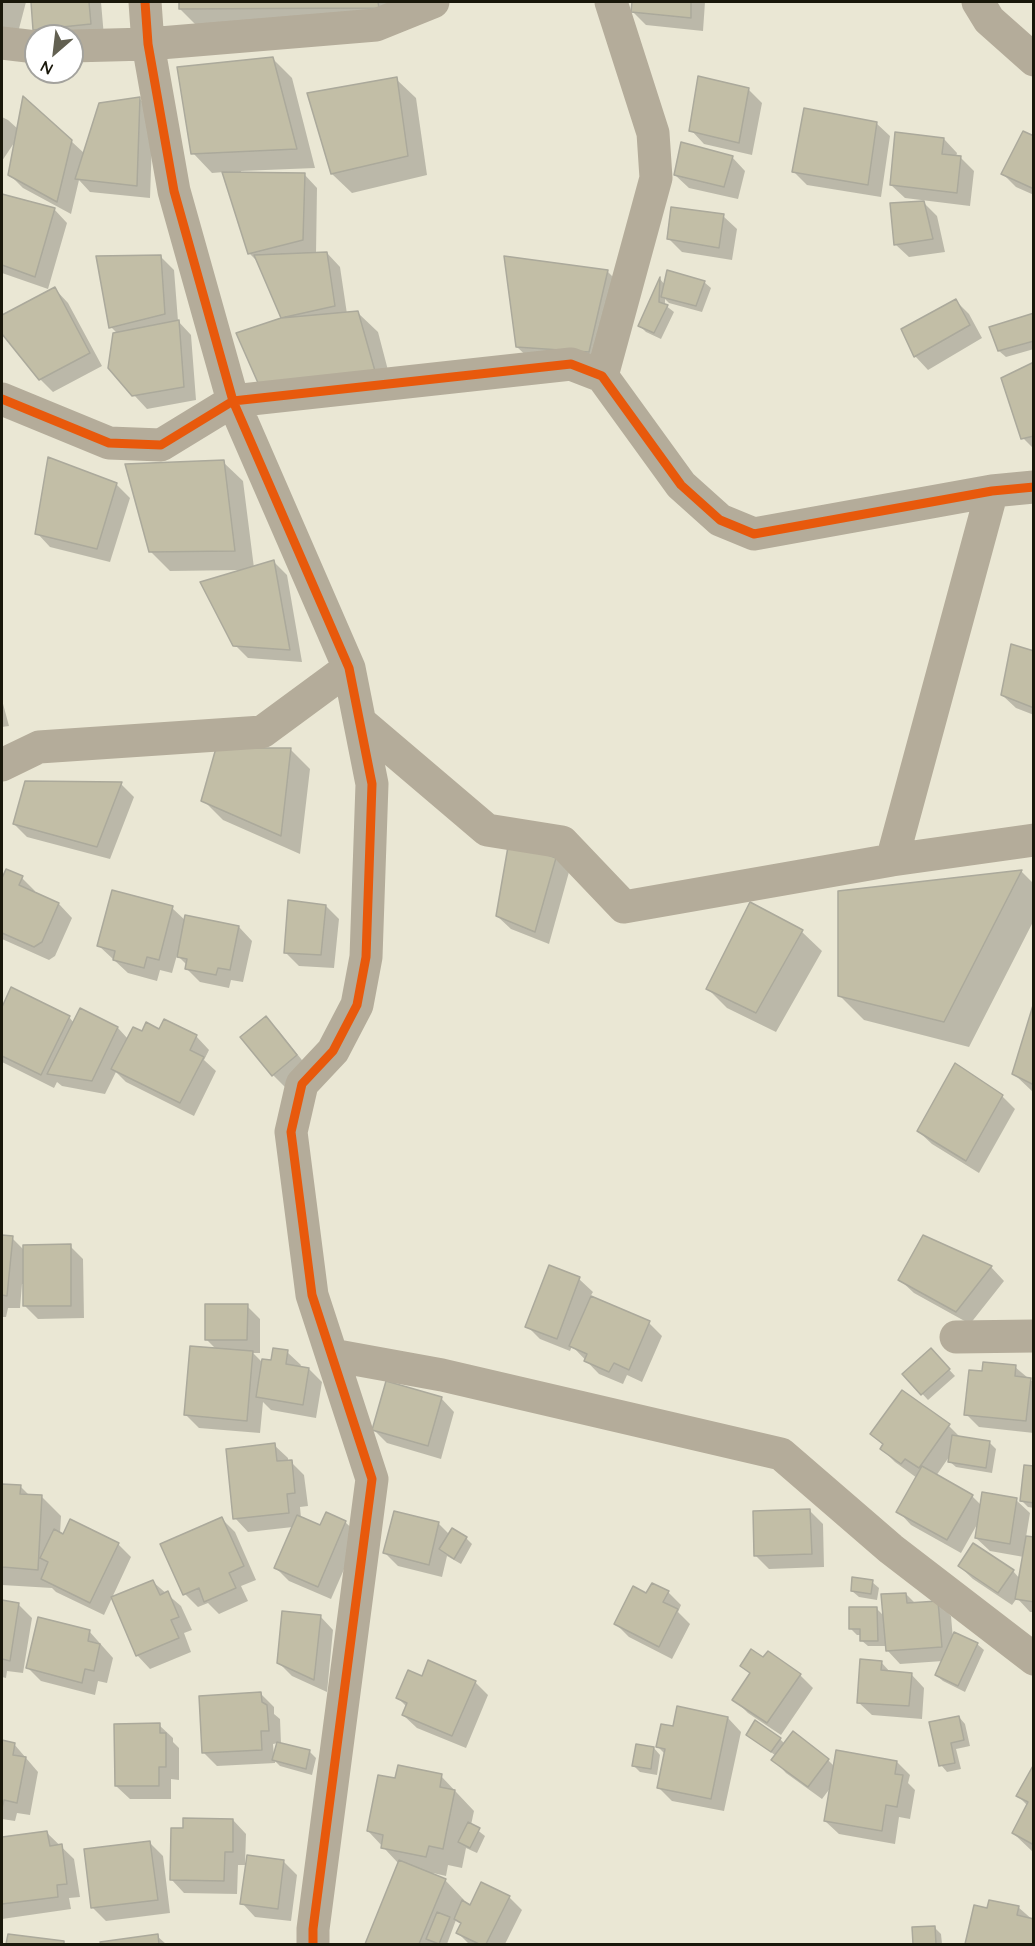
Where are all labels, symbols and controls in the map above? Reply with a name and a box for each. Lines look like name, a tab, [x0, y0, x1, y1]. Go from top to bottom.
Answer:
north arrow	[24, 24, 84, 84]
text: N	[37, 57, 56, 80]

